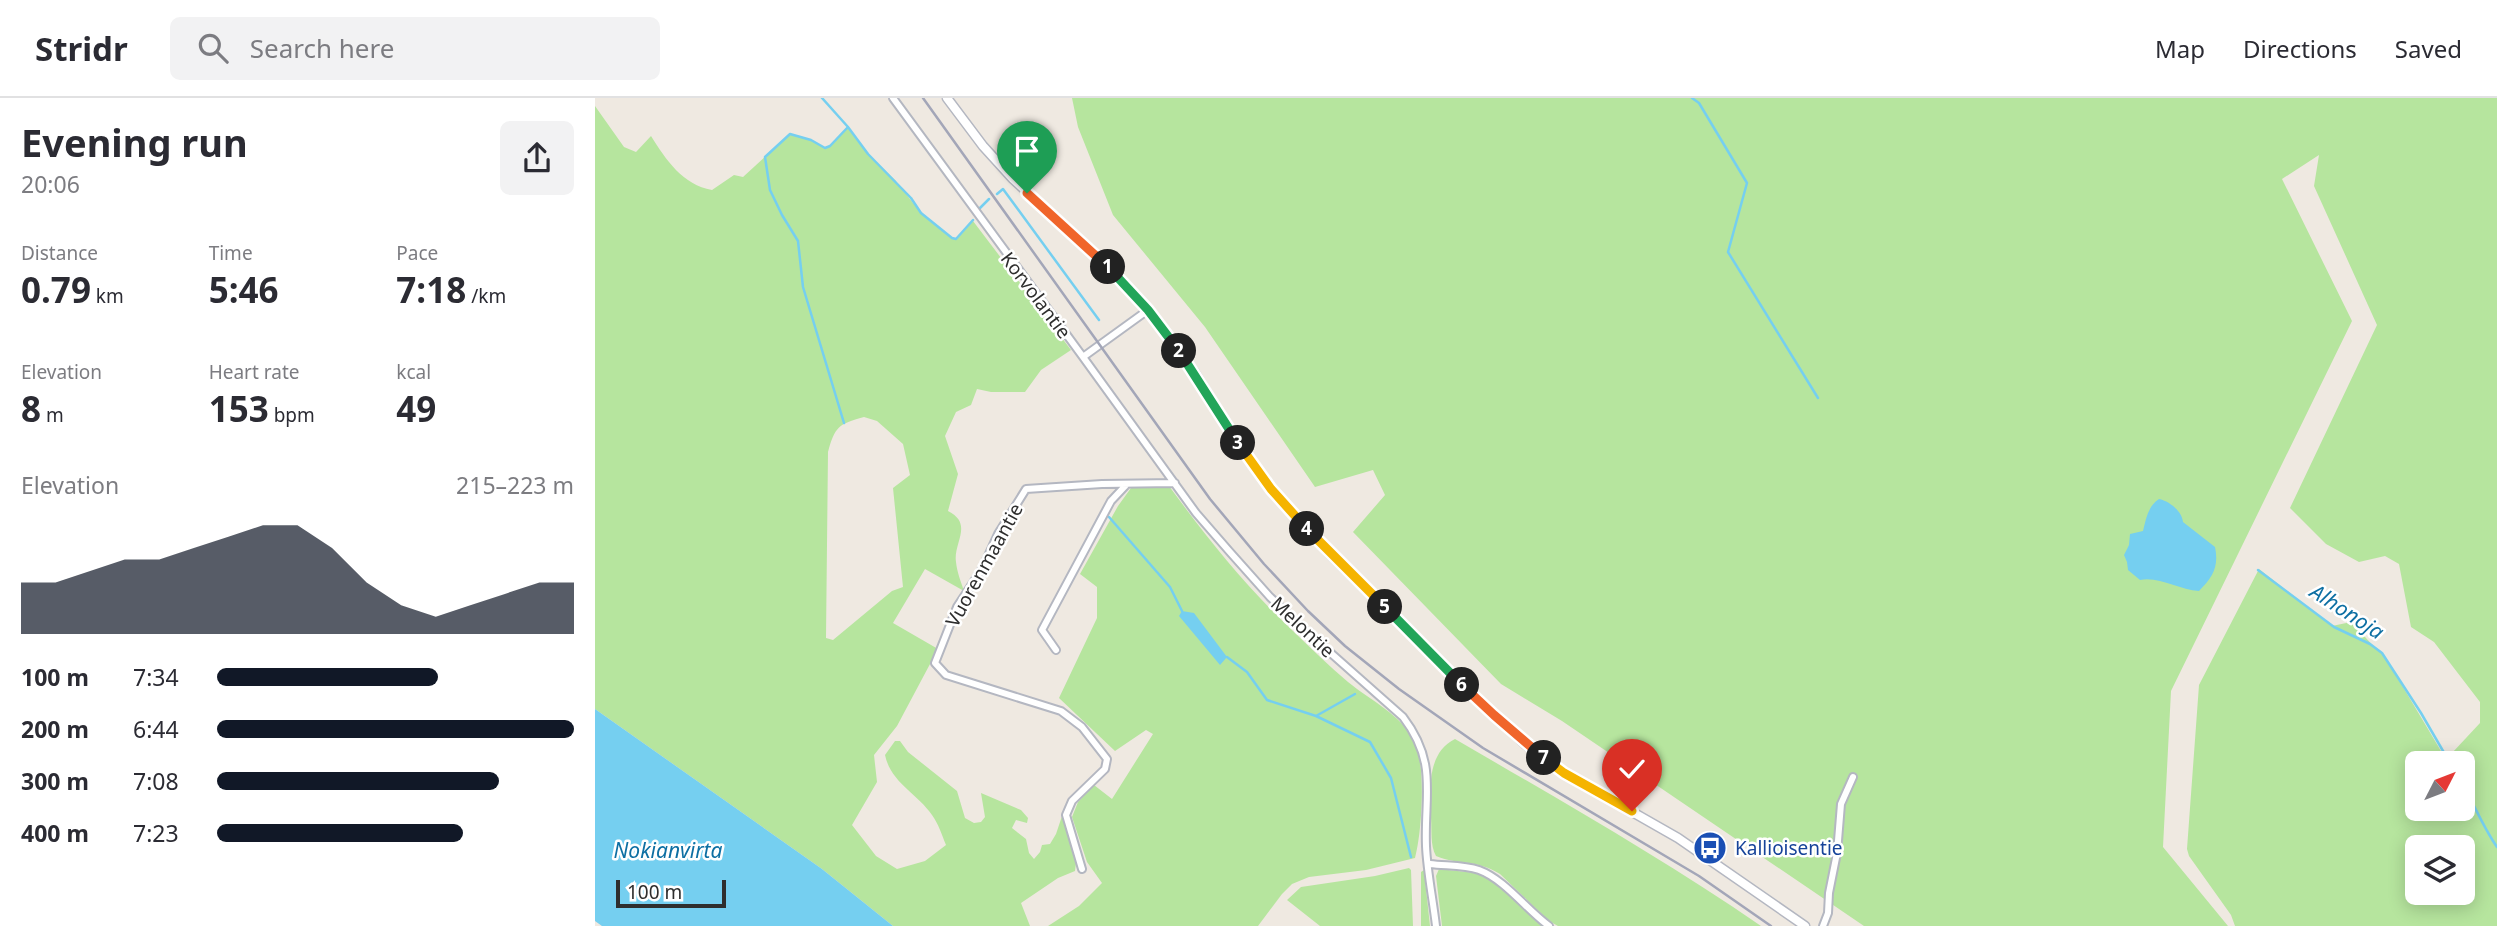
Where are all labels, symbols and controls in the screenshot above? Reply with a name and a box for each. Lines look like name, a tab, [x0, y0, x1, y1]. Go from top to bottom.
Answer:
search box	[170, 17, 660, 80]
text: Stridr	[35, 26, 128, 71]
icon: search	[194, 29, 232, 67]
text: Search here	[250, 30, 394, 66]
text: Map	[2155, 32, 2205, 65]
text: Directions	[2243, 32, 2357, 65]
text: Saved	[2395, 32, 2462, 65]
text: Evening run	[21, 116, 248, 168]
button: share	[500, 121, 574, 195]
pin	[997, 121, 1057, 193]
icon: arrive	[1008, 132, 1046, 170]
text: 20:06	[21, 168, 80, 200]
text: Distance	[21, 240, 98, 266]
text: Time	[209, 240, 253, 266]
text: Pace	[396, 240, 438, 266]
street label: Korvolantie	[995, 246, 1077, 344]
pin: 1	[1091, 250, 1125, 284]
text: 1	[1102, 253, 1113, 279]
text: 0.79	[21, 266, 91, 313]
text: 5:46	[209, 266, 279, 313]
text: 7:18	[396, 266, 466, 313]
text: km	[91, 283, 124, 309]
text: /km	[466, 283, 506, 309]
pin: 2	[1161, 334, 1197, 368]
text: 2	[1173, 337, 1184, 363]
text: Elevation	[21, 359, 102, 385]
text: Heart rate	[209, 359, 299, 385]
text: kcal	[396, 359, 431, 385]
text: 8	[21, 385, 41, 432]
text: 153	[209, 385, 269, 432]
text: 49	[396, 385, 436, 432]
text: m	[41, 402, 64, 428]
text: bpm	[269, 402, 315, 428]
pin: 3	[1221, 426, 1255, 460]
text: 3	[1232, 429, 1243, 455]
text: Elevation	[21, 469, 119, 501]
text: 215–223 m	[456, 469, 574, 501]
street label: Vuorenmaantie	[939, 498, 1029, 632]
pin: 4	[1289, 512, 1325, 546]
text: 4	[1301, 515, 1312, 541]
water label: Alhonoja	[2304, 576, 2390, 645]
pin: 5	[1367, 589, 1403, 624]
street label: Melontie	[1265, 591, 1341, 663]
text: 5	[1379, 593, 1390, 619]
text: 100 m	[21, 661, 89, 693]
text: 7:34	[133, 661, 179, 693]
pin: 6	[1445, 668, 1479, 702]
text: 6	[1456, 671, 1467, 697]
text: 200 m	[21, 713, 89, 745]
text: 6:44	[133, 713, 179, 745]
pin	[1602, 739, 1662, 811]
pin: 7	[1527, 740, 1562, 776]
text: 7	[1538, 744, 1549, 770]
icon: check	[1613, 750, 1651, 788]
north arrow	[2405, 751, 2475, 821]
map controls	[2405, 751, 2475, 905]
text: 300 m	[21, 765, 89, 797]
text: 7:08	[133, 765, 179, 797]
text: 400 m	[21, 817, 89, 849]
text: 7:23	[133, 817, 179, 849]
bus stop icon: Kallioisentie	[1691, 829, 1729, 867]
place label: Kallioisentie	[1735, 835, 1843, 861]
button: layers	[2405, 835, 2475, 905]
water label: Nokianvirta	[613, 836, 723, 864]
scale bar	[616, 877, 726, 909]
text: 100 m	[627, 879, 682, 905]

